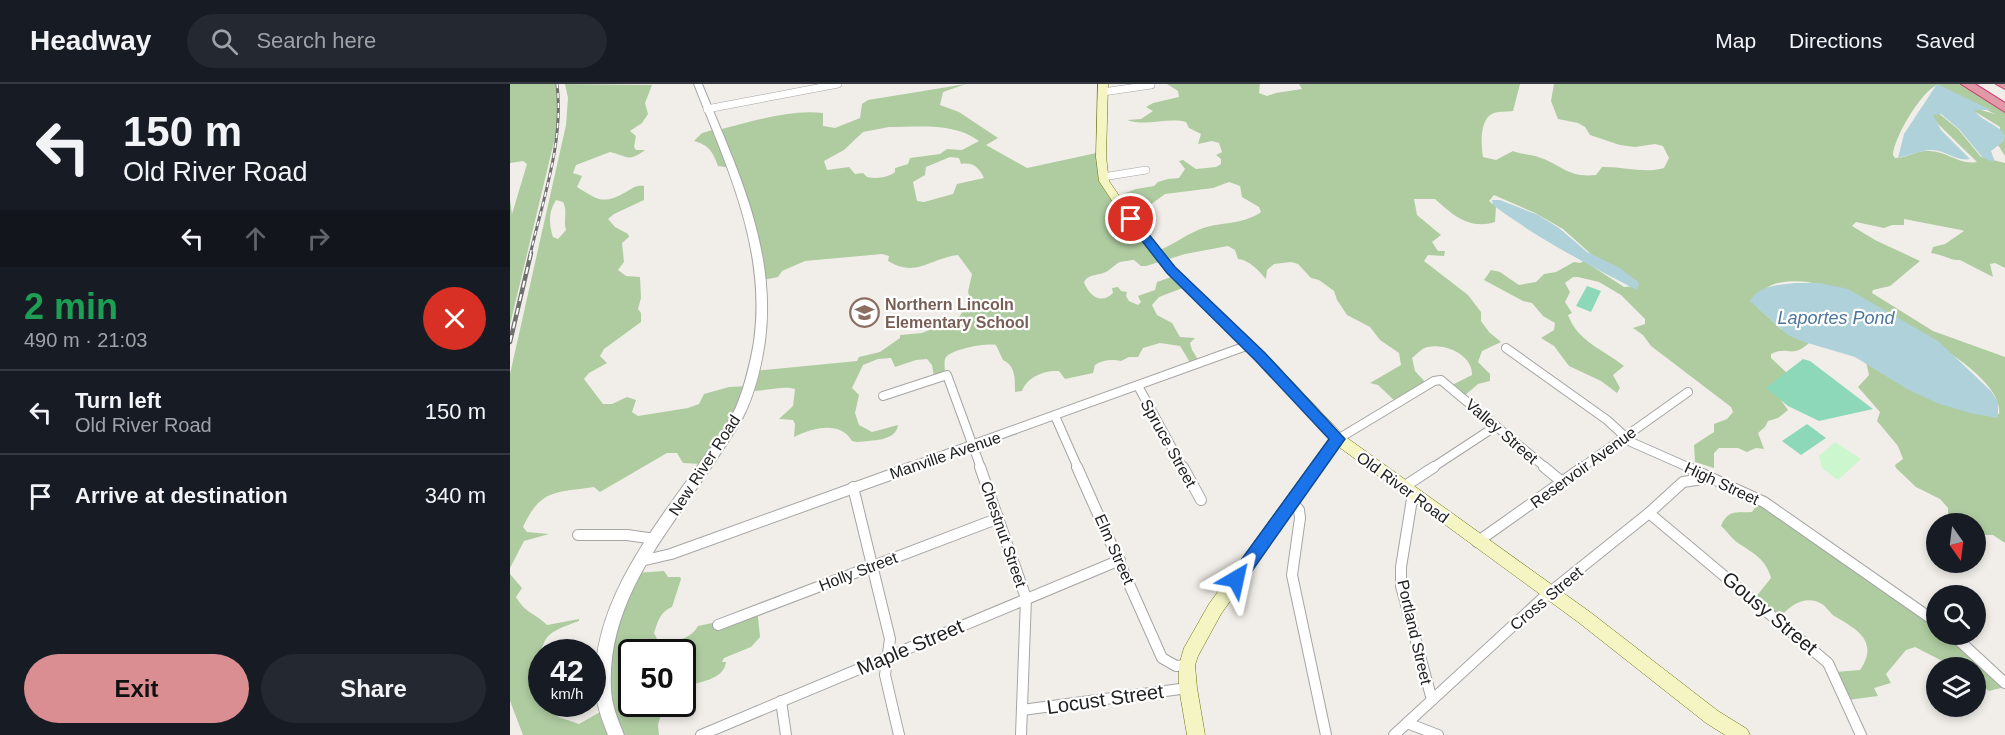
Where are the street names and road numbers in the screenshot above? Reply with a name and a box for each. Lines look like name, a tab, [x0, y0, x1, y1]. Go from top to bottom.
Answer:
street label: Spruce Street	[1137, 396, 1200, 491]
street label: Valley Street	[1462, 396, 1541, 468]
street label: New River Road	[666, 412, 743, 519]
street label: Reservoir Avenue	[1527, 423, 1639, 511]
street label: Manville Avenue	[887, 428, 1003, 482]
street label: Old River Road	[1353, 448, 1452, 526]
street label: High Street	[1682, 459, 1762, 508]
street label: Chestnut Street	[977, 479, 1030, 590]
street label: Elm Street	[1092, 512, 1138, 587]
street label: Holly Street	[817, 549, 900, 594]
street label: Cross Street	[1507, 563, 1586, 633]
street label: Gousy Street	[1718, 567, 1822, 659]
street label: Portland Street	[1394, 578, 1435, 687]
street label: Maple Street	[854, 615, 967, 679]
street label: Locust Street	[1045, 680, 1165, 718]

